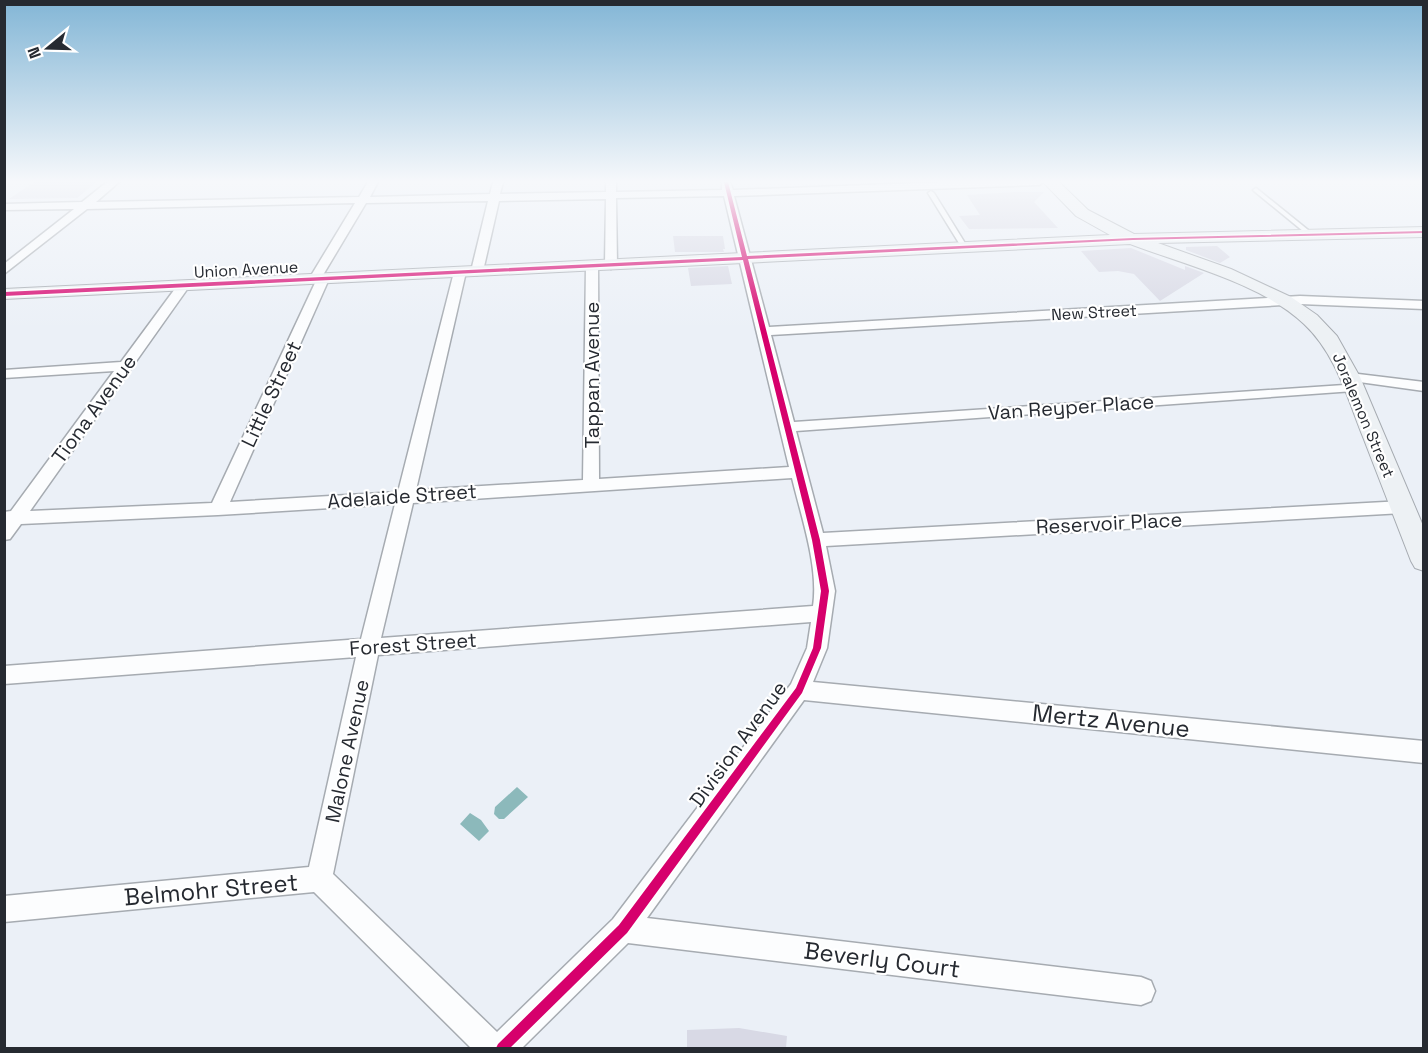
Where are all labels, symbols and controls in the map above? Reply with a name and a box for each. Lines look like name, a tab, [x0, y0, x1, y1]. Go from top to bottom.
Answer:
north arrow	[18, 18, 78, 78]
text: N	[23, 44, 46, 61]
street label: Union Avenue	[193, 256, 299, 283]
street label: New Street	[1051, 300, 1137, 325]
street label: Tappan Avenue	[579, 302, 605, 448]
street label: Little Street	[235, 337, 307, 451]
street label: Tiona Avenue	[46, 350, 142, 468]
street label: Joralemon Street	[1328, 350, 1399, 481]
street label: Van Reyper Place	[987, 388, 1155, 426]
street label: Adelaide Street	[326, 478, 478, 514]
street label: Reservoir Place	[1035, 506, 1183, 540]
street label: Forest Street	[348, 627, 478, 661]
street label: Division Avenue	[684, 676, 792, 812]
street label: Malone Avenue	[319, 677, 375, 825]
street label: Mertz Avenue	[1031, 697, 1191, 744]
street label: Belmohr Street	[123, 866, 299, 913]
street label: Beverly Court	[802, 935, 962, 984]

